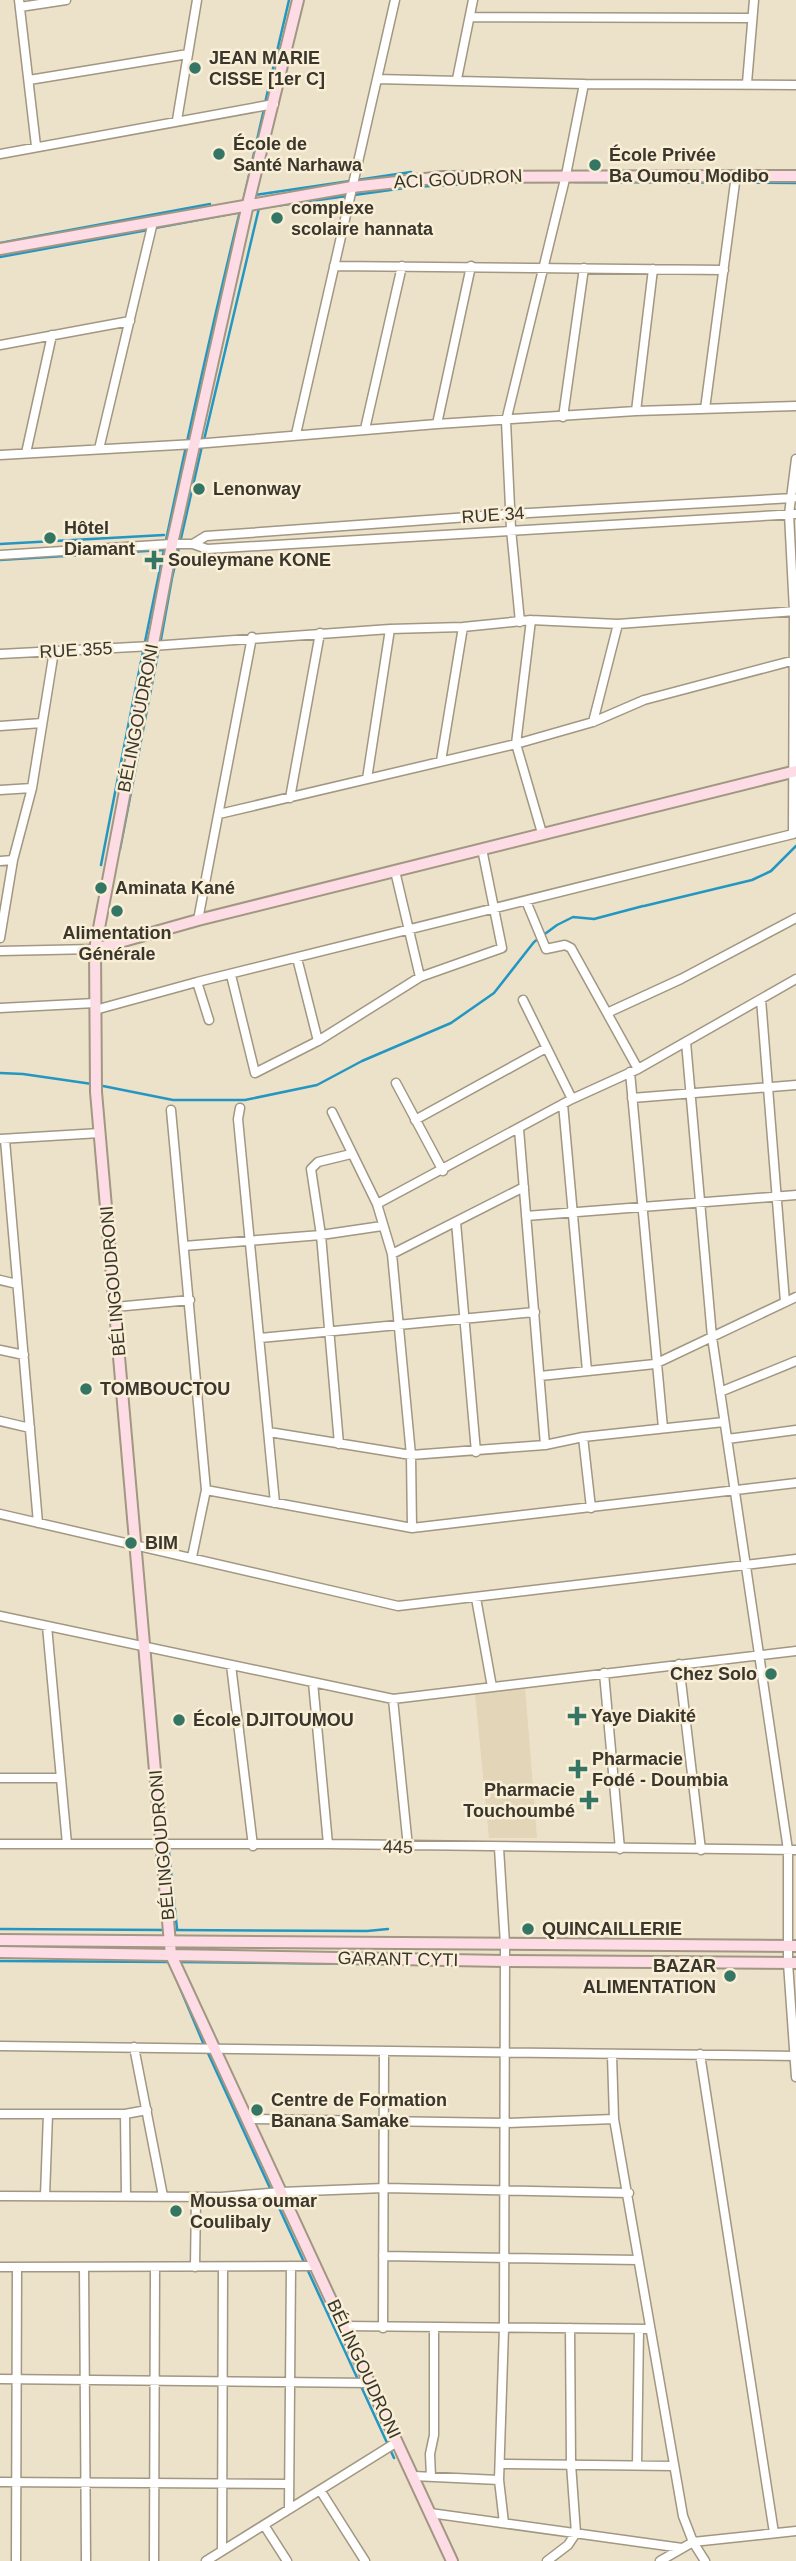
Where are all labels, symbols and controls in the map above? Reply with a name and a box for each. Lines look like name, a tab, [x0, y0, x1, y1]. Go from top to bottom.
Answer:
place label: JEAN MARIE CISSE [1er C]	[209, 48, 325, 89]
marker: JEAN MARIE CISSE [1er C]	[187, 60, 203, 76]
place label: École de Santé Narhawa	[233, 133, 363, 175]
place label: École Privée Ba Oumou Modibo	[609, 144, 769, 186]
marker: École de Santé Narhawa	[211, 146, 227, 162]
marker: École Privée Ba Oumou Modibo	[587, 157, 603, 173]
street label: ACI GOUDRON	[393, 166, 523, 192]
place label: complexe scolaire hannata	[291, 198, 434, 239]
marker: complexe scolaire hannata	[269, 210, 285, 226]
place label: Lenonway	[213, 479, 301, 499]
marker: Lenonway	[191, 481, 207, 497]
street label: RUE 34	[461, 503, 525, 527]
place label: Hôtel Diamant	[64, 518, 135, 559]
marker: Hôtel Diamant	[42, 530, 58, 546]
place label: Souleymane KONE	[168, 550, 331, 570]
marker: Souleymane KONE	[146, 552, 162, 568]
street label: RUE 355	[39, 638, 113, 662]
street label: BÉLINGOUDRONI	[114, 642, 162, 794]
place label: Aminata Kané	[115, 878, 235, 898]
marker: Aminata Kané	[93, 880, 109, 896]
marker: Alimentation Générale	[109, 903, 125, 919]
place label: Alimentation Générale	[62, 923, 172, 964]
street label: BÉLINGOUDRONI	[96, 1205, 130, 1357]
place label: TOMBOUCTOU	[100, 1379, 230, 1399]
marker: TOMBOUCTOU	[78, 1381, 94, 1397]
place label: BIM	[145, 1533, 178, 1553]
marker: BIM	[123, 1535, 139, 1551]
place label: Chez Solo	[670, 1664, 757, 1684]
marker: Chez Solo	[763, 1666, 779, 1682]
place label: Yaye Diakité	[591, 1706, 696, 1726]
marker: Yaye Diakité	[569, 1708, 585, 1724]
place label: École DJITOUMOU	[193, 1709, 354, 1730]
marker: École DJITOUMOU	[171, 1712, 187, 1728]
place label: Pharmacie Fodé - Doumbia	[592, 1749, 729, 1790]
marker: Pharmacie Fodé - Doumbia	[570, 1761, 586, 1777]
street label: BÉLINGOUDRONI	[145, 1769, 179, 1921]
place label: Pharmacie Touchoumbé	[463, 1780, 575, 1821]
marker: Pharmacie Touchoumbé	[581, 1792, 597, 1808]
street label: 445	[383, 1836, 413, 1858]
place label: QUINCAILLERIE	[542, 1919, 682, 1939]
marker: QUINCAILLERIE	[520, 1921, 536, 1937]
street label: GARANT CYTI	[337, 1948, 459, 1970]
place label: BAZAR ALIMENTATION	[583, 1956, 716, 1997]
marker: BAZAR ALIMENTATION	[722, 1968, 738, 1984]
place label: Centre de Formation Banana Samake	[271, 2090, 447, 2131]
marker: Centre de Formation Banana Samake	[249, 2102, 265, 2118]
place label: Moussa oumar Coulibaly	[190, 2191, 317, 2232]
marker: Moussa oumar Coulibaly	[168, 2203, 184, 2219]
street label: BÉLINGOUDRONI	[323, 2296, 405, 2442]

